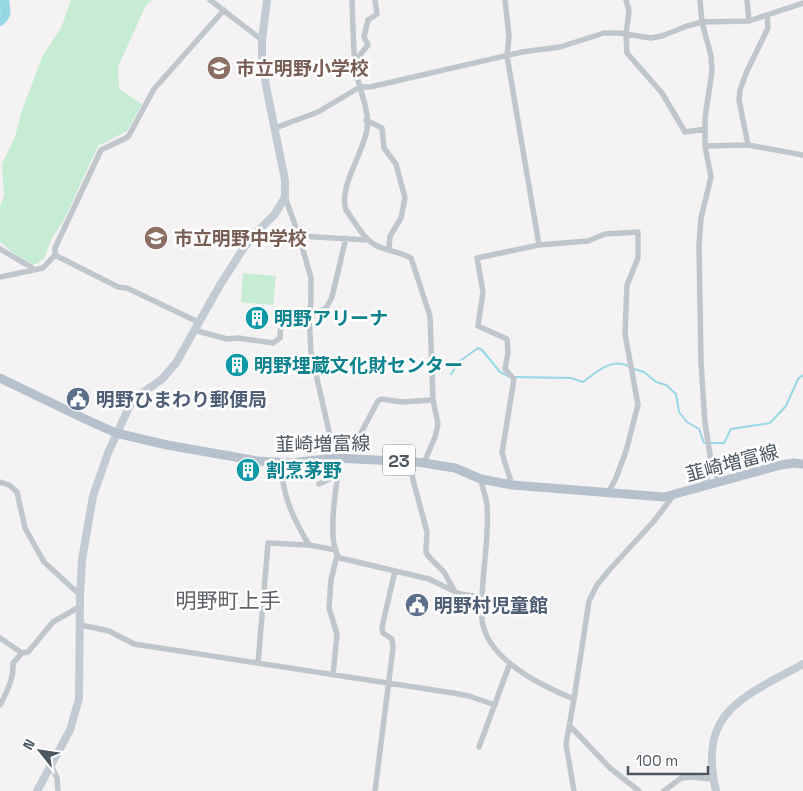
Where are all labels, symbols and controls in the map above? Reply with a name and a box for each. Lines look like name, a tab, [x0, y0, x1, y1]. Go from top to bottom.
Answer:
school or university icon: 市立明野小学校	[206, 55, 232, 81]
place label: 市立明野小学校	[236, 56, 369, 81]
school or university icon: 市立明野中学校	[143, 225, 169, 251]
place label: 市立明野中学校	[174, 226, 307, 251]
building icon: 明野アリーナ	[244, 305, 270, 331]
place label: 明野アリーナ	[274, 306, 388, 331]
building icon: 明野埋蔵文化財センター	[224, 352, 250, 378]
place label: 明野埋蔵文化財センター	[254, 353, 463, 378]
public building icon: 明野ひまわり郵便局	[65, 386, 91, 412]
place label: 明野ひまわり郵便局	[96, 387, 267, 412]
street label: 韮崎増富線	[275, 431, 371, 457]
street label: 韮崎増富線	[683, 439, 781, 487]
road number: 23	[383, 444, 415, 476]
building icon: 割烹茅野	[235, 457, 261, 483]
place label: 割烹茅野	[266, 458, 342, 483]
district label: 明野町上手	[176, 587, 281, 614]
public building icon: 明野村児童館	[404, 592, 430, 618]
place label: 明野村児童館	[434, 593, 548, 618]
north arrow	[15, 726, 65, 776]
text: N	[19, 736, 39, 753]
scale bar	[628, 744, 708, 776]
text: 100 m	[636, 751, 678, 770]

